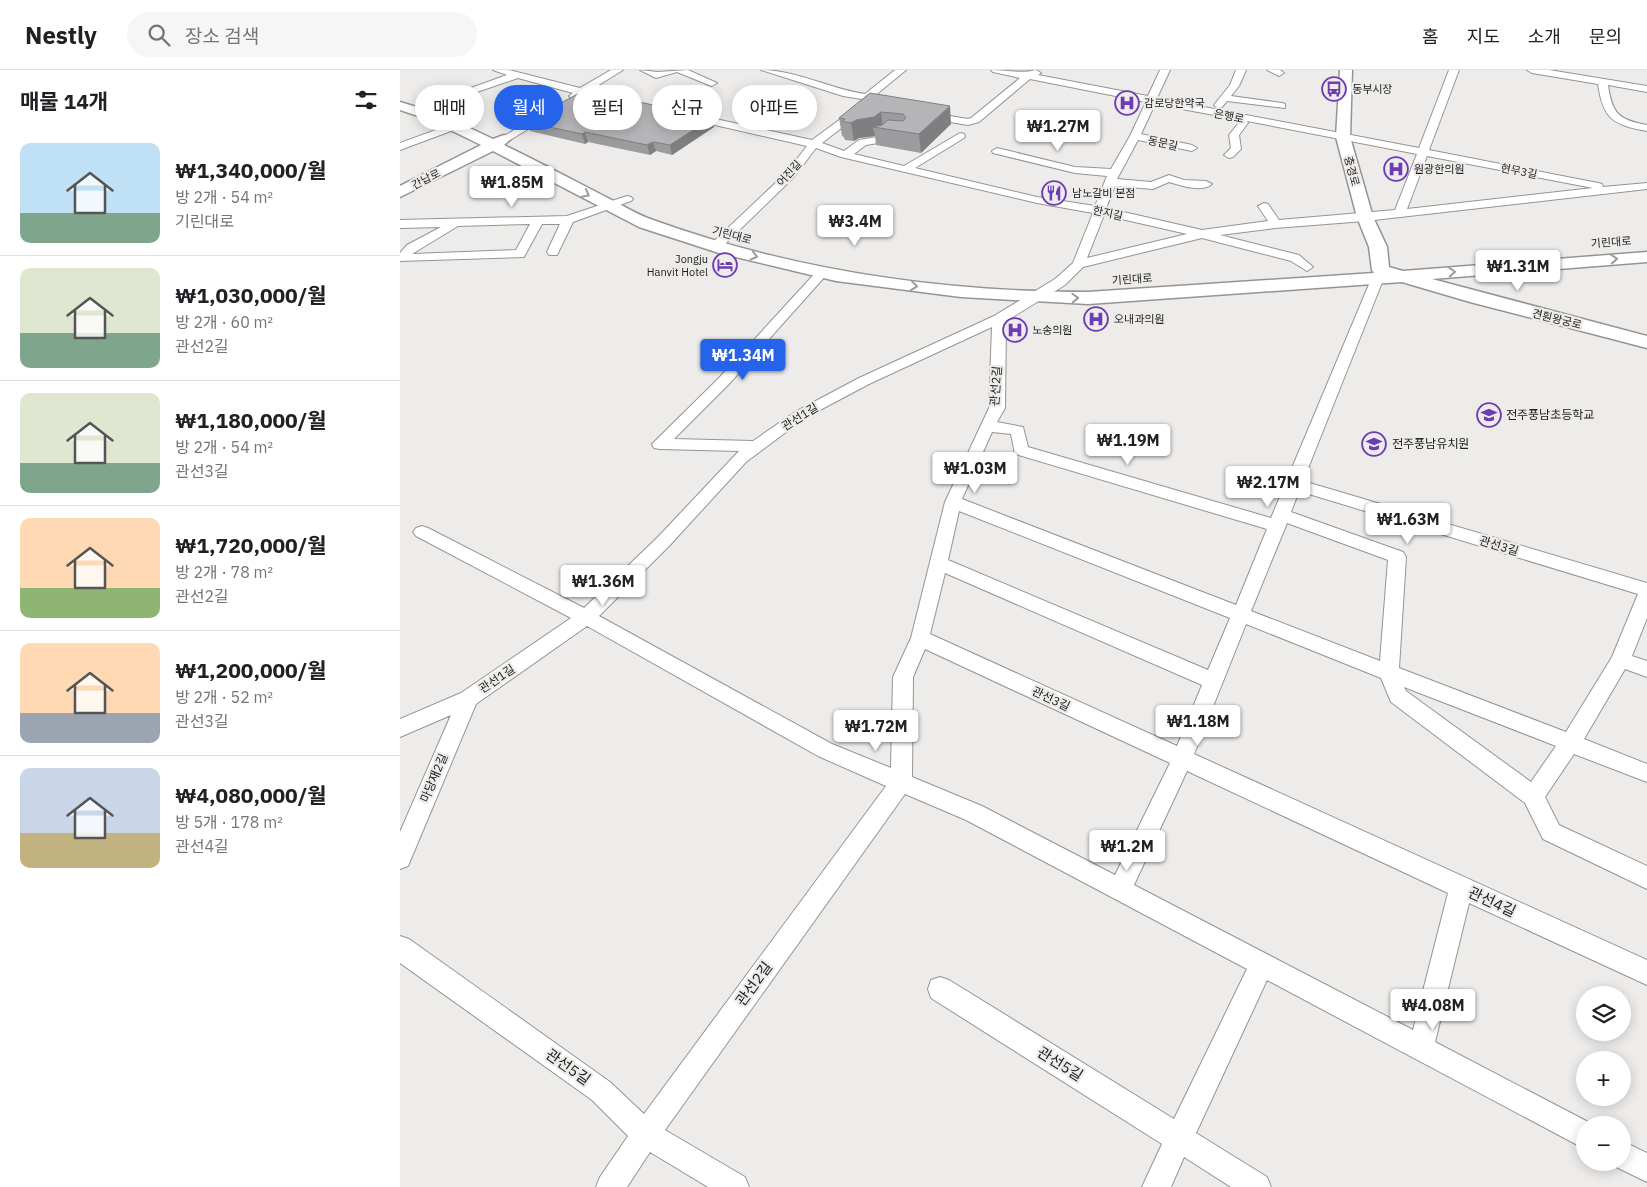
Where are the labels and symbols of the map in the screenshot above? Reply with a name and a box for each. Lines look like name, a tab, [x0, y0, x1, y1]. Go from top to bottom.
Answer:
bus stop icon: 동부시장	[1321, 76, 1347, 102]
place label: 동부시장	[1352, 82, 1392, 96]
hospital icon: 감로당한약국	[1114, 90, 1140, 116]
place label: 감로당한약국	[1144, 96, 1205, 110]
street label: 은행로	[1213, 106, 1245, 126]
pin: ₩1.27M	[1017, 109, 1099, 152]
street label: 동문길	[1147, 133, 1179, 153]
street label: 충경로	[1341, 155, 1363, 187]
hospital icon: 원광한의원	[1383, 156, 1409, 182]
street label: 어진길	[774, 157, 804, 189]
street label: 현무3길	[1500, 161, 1538, 181]
place label: 원광한의원	[1414, 162, 1465, 176]
street label: 간납로	[409, 166, 443, 192]
pin: ₩1.85M	[471, 166, 553, 208]
restaurant icon: 남노갈비 본점	[1041, 180, 1067, 206]
place label: 남노갈비 본점	[1072, 186, 1135, 200]
one-way arrow	[581, 188, 590, 198]
street label: 한지길	[1092, 203, 1124, 223]
pin: ₩3.4M	[820, 204, 890, 247]
street label: 기린대로	[711, 223, 753, 247]
street label: 기린대로	[1590, 234, 1632, 250]
one-way arrow	[750, 250, 759, 261]
pin: ₩1.31M	[1477, 250, 1559, 292]
place label: Jongju Hanvit Hotel	[647, 252, 708, 279]
hotel icon: Jongju Hanvit Hotel	[712, 252, 738, 278]
one-way arrow	[1610, 254, 1618, 265]
one-way arrow	[1448, 267, 1456, 278]
street label: 기린대로	[1111, 271, 1153, 287]
one-way arrow	[910, 280, 918, 291]
one-way arrow	[1072, 293, 1080, 303]
hospital icon: 오내과의원	[1083, 306, 1109, 332]
street label: 견훤왕궁로	[1531, 306, 1583, 332]
place label: 오내과의원	[1114, 312, 1165, 326]
hospital icon: 노송의원	[1002, 317, 1028, 343]
place label: 노송의원	[1032, 323, 1072, 337]
pin: ₩1.34M	[702, 338, 784, 381]
street label: 관선2길	[987, 365, 1004, 407]
street label: 관선1길	[779, 400, 821, 434]
school or university icon: 전주풍남초등학교	[1476, 402, 1502, 428]
place label: 전주풍남초등학교	[1506, 407, 1594, 422]
pin: ₩1.19M	[1087, 424, 1169, 466]
school or university icon: 전주풍남유치원	[1361, 431, 1387, 457]
place label: 전주풍남유치원	[1392, 436, 1469, 451]
pin: ₩1.03M	[934, 452, 1016, 494]
pin: ₩2.17M	[1227, 466, 1309, 508]
pin: ₩1.63M	[1367, 502, 1449, 545]
street label: 관선3길	[1478, 532, 1521, 559]
pin: ₩1.36M	[562, 564, 644, 607]
street label: 관선1길	[476, 661, 518, 696]
street label: 관선3길	[1030, 683, 1073, 714]
pin: ₩1.18M	[1157, 704, 1239, 747]
pin: ₩1.72M	[835, 710, 917, 752]
street label: 마당재2길	[417, 751, 450, 804]
pin: ₩1.2M	[1092, 830, 1162, 872]
street label: 관선4길	[1465, 882, 1519, 921]
street label: 관선2길	[731, 958, 776, 1010]
pin: ₩4.08M	[1392, 988, 1474, 1031]
street label: 관선5길	[1034, 1042, 1087, 1085]
street label: 관선5길	[542, 1044, 594, 1089]

